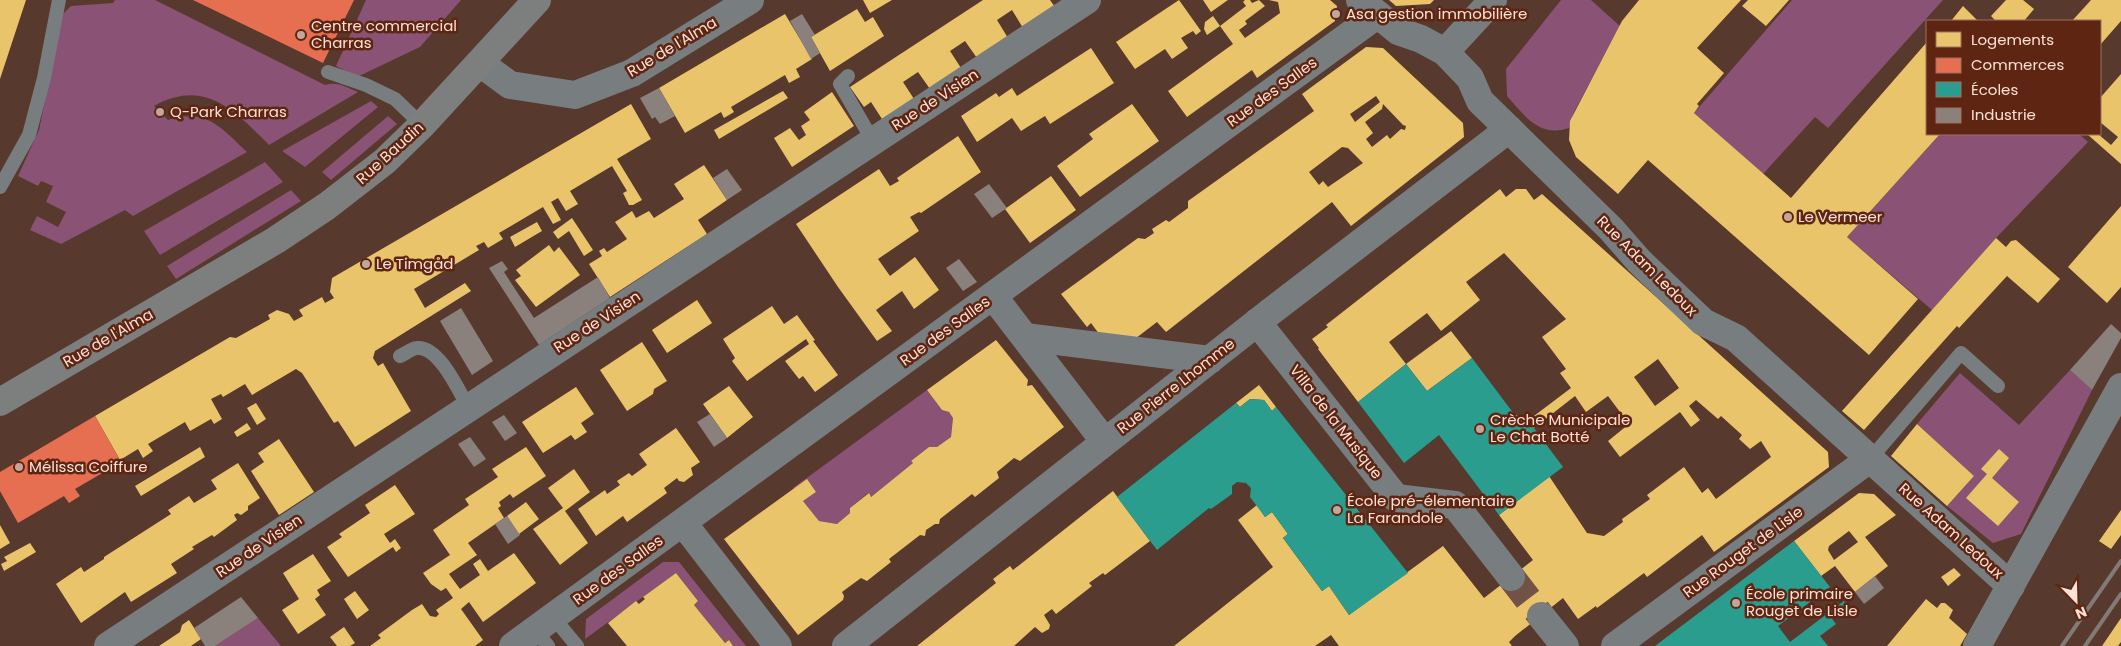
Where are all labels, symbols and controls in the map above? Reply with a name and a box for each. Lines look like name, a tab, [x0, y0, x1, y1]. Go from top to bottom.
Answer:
place label: Asa gestion immobilière	[1346, 3, 1527, 24]
marker: Asa gestion immobilière	[1330, 8, 1342, 20]
street label: Rue de l'Alma	[623, 12, 720, 82]
place label: Centre commercial Charras	[311, 15, 457, 53]
legend	[1926, 20, 2101, 135]
marker: Centre commercial Charras	[295, 29, 307, 41]
text: Logements	[1971, 29, 2054, 50]
street label: Rue des Salles	[1222, 52, 1321, 131]
text: Commerces	[1971, 54, 2064, 75]
street label: Rue de Visien	[887, 64, 982, 136]
text: Écoles	[1971, 79, 2018, 100]
place label: Q-Park Charras	[170, 101, 287, 122]
text: Industrie	[1971, 104, 2036, 125]
marker: Q-Park Charras	[154, 106, 166, 118]
street label: Rue Baudin	[351, 117, 428, 189]
place label: Le Vermeer	[1798, 206, 1883, 227]
street label: Rue Adam Ledoux	[1592, 211, 1702, 321]
marker: Le Vermeer	[1782, 211, 1794, 223]
place label: Le Timgåd	[376, 253, 453, 274]
marker: Le Timgåd	[360, 258, 372, 270]
street label: Rue de Visien	[549, 286, 644, 358]
street label: Rue des Salles	[895, 291, 994, 370]
street label: Rue de l'Alma	[59, 303, 157, 372]
street label: Rue Pierre Lhomme	[1112, 333, 1239, 438]
street label: Villa de la Musique	[1285, 360, 1388, 483]
place label: Crèche Municipale Le Chat Botté	[1490, 409, 1630, 447]
marker: Crèche Municipale Le Chat Botté	[1474, 423, 1486, 435]
place label: Mélissa Coiffure	[29, 456, 148, 477]
marker: Mélissa Coiffure	[13, 461, 25, 473]
street label: Rue Adam Ledoux	[1894, 478, 2008, 583]
place label: École pré-élementaire La Farandole	[1347, 490, 1515, 528]
street label: Rue Rouget de Lisle	[1678, 501, 1807, 602]
marker: École pré-élementaire La Farandole	[1331, 504, 1343, 516]
street label: Rue de Visien	[212, 509, 306, 582]
street label: Rue des Salles	[568, 530, 667, 609]
north arrow	[2051, 576, 2101, 626]
place label: École primaire Rouget de Lisle	[1746, 583, 1858, 621]
marker: École primaire Rouget de Lisle	[1730, 597, 1742, 609]
text: N	[2072, 602, 2090, 624]

